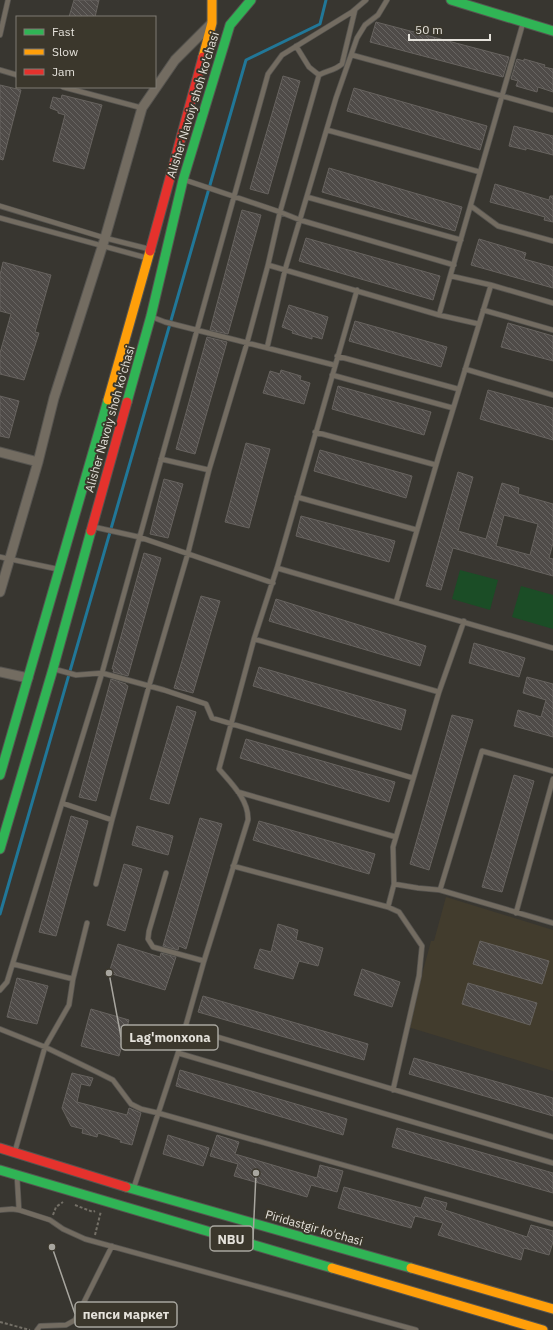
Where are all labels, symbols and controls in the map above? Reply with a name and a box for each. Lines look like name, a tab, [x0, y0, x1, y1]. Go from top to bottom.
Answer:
legend	[16, 16, 156, 88]
scale bar	[409, 16, 490, 42]
text: 50 m	[415, 22, 443, 37]
text: Fast	[52, 24, 75, 39]
street label: Alisher Navoiy shoh ko'chasi	[163, 30, 222, 180]
text: Slow	[52, 44, 78, 59]
text: Jam	[52, 64, 75, 79]
street label: Alisher Navoiy shoh ko'chasi	[81, 344, 138, 494]
callout: Lag'monxona	[121, 1025, 218, 1050]
text: Lag'monxona	[129, 1029, 211, 1046]
street label: Piridastgir ko'chasi	[264, 1206, 365, 1249]
callout: NBU	[210, 1226, 253, 1251]
text: NBU	[217, 1231, 245, 1248]
callout: пепси маркет	[75, 1302, 177, 1327]
text: пепси маркет	[83, 1306, 170, 1323]

